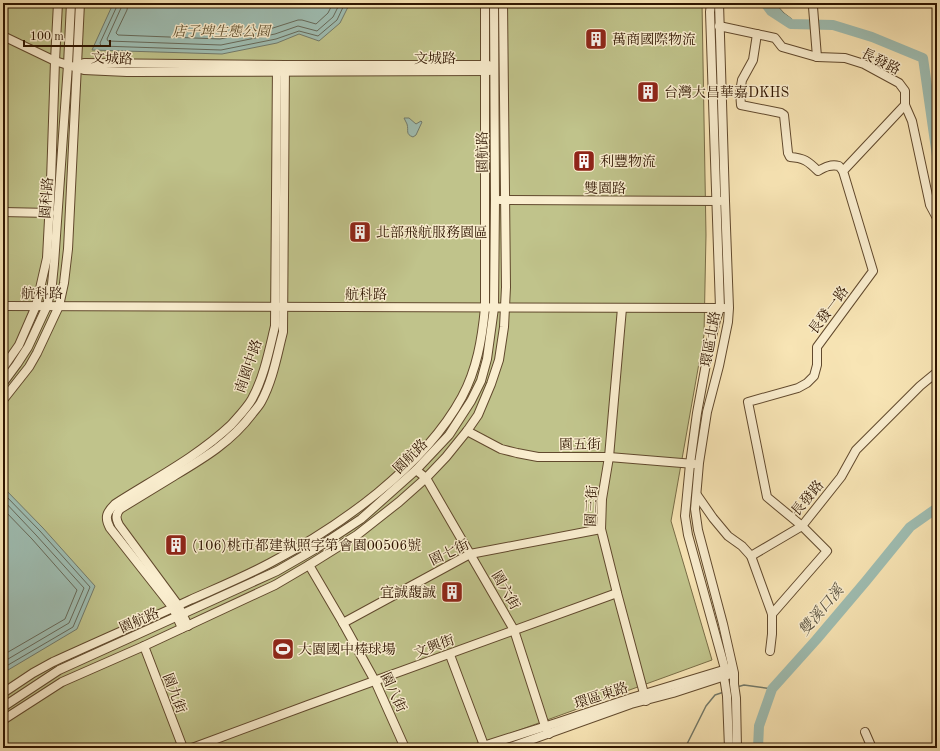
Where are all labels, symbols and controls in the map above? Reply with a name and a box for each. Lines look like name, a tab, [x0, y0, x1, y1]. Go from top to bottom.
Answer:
scale bar	[24, 22, 110, 48]
park label: 店子埤生態公園	[172, 24, 272, 39]
building icon: 萬商國際物流	[583, 26, 609, 52]
text: 100 m	[30, 31, 64, 43]
place label: 萬商國際物流	[612, 32, 696, 47]
street label: 長發路	[859, 46, 903, 77]
street label: 文城路	[91, 50, 133, 67]
street label: 文城路	[414, 51, 456, 66]
building icon: 台灣大昌華嘉DKHS	[635, 79, 661, 105]
place label: 台灣大昌華嘉DKHS	[664, 85, 789, 100]
street label: 園航路	[475, 131, 490, 173]
building icon: 利豐物流	[571, 148, 597, 174]
place label: 利豐物流	[600, 154, 656, 169]
street label: 園科路	[38, 177, 55, 220]
street label: 雙園路	[584, 181, 626, 196]
building icon: 北部飛航服務園區	[347, 219, 373, 245]
place label: 北部飛航服務園區	[376, 225, 488, 240]
street label: 長發一路	[806, 283, 851, 337]
street label: 航科路	[21, 286, 63, 301]
street label: 航科路	[345, 287, 387, 302]
street label: 環區北路	[698, 310, 723, 368]
street label: 南園中路	[232, 337, 265, 395]
street label: 園航路	[390, 436, 431, 477]
street label: 園五街	[559, 437, 601, 452]
street label: 長發路	[788, 477, 827, 519]
street label: 園三街	[583, 485, 600, 527]
building icon: (106)桃市都建執照字第會園00506號	[163, 532, 189, 558]
street label: 園七街	[427, 537, 471, 568]
place label: (106)桃市都建執照字第會園00506號	[192, 538, 421, 553]
street label: 園六街	[489, 568, 523, 612]
building icon: 宜誠馥誠	[439, 579, 465, 605]
water label: 雙溪口溪	[796, 580, 848, 639]
place label: 宜誠馥誠	[380, 585, 436, 600]
street label: 園航路	[117, 605, 161, 636]
street label: 文興街	[412, 632, 456, 661]
sports icon: 大園國中棒球場	[270, 636, 296, 662]
place label: 大園國中棒球場	[298, 642, 396, 657]
street label: 園八街	[378, 670, 409, 714]
street label: 園九街	[160, 671, 189, 715]
street label: 環區東路	[572, 680, 630, 711]

